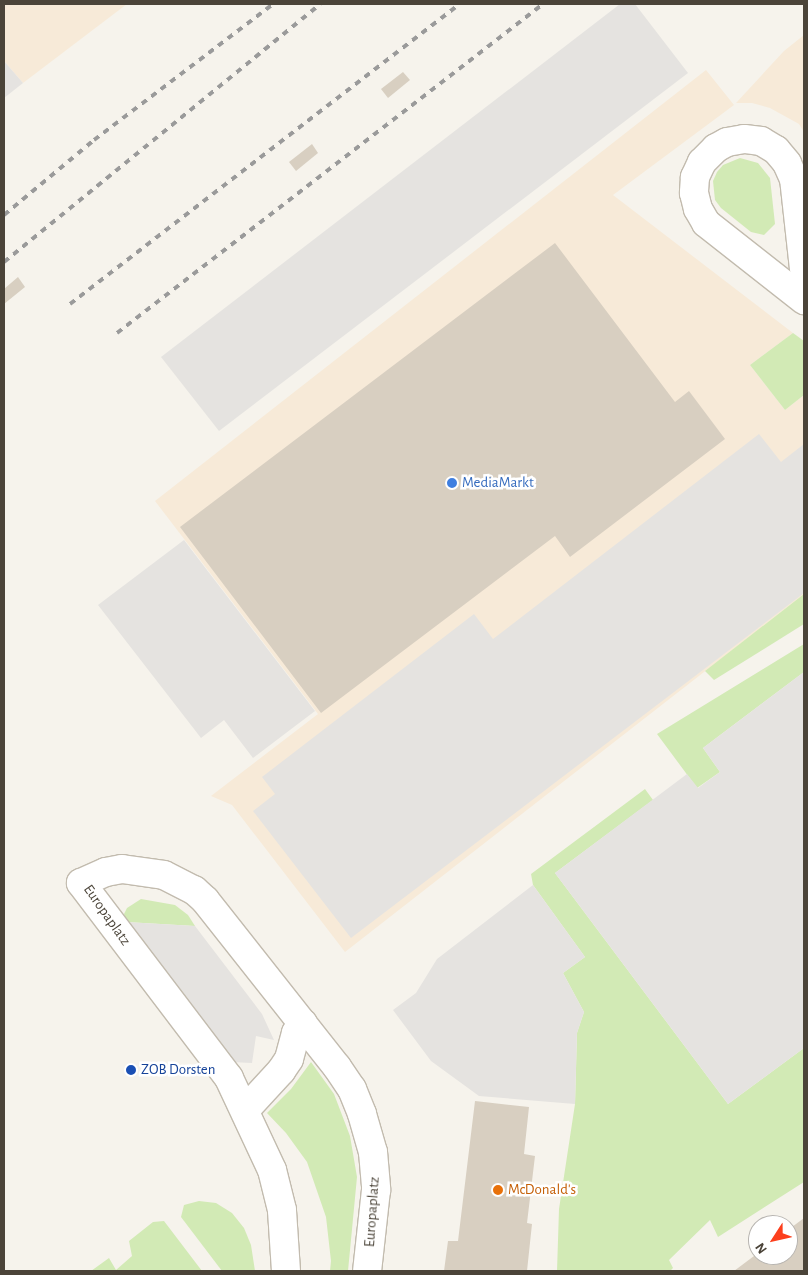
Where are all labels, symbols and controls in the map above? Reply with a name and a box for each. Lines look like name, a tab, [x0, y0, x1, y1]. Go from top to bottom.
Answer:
place label: MediaMarkt	[462, 474, 534, 492]
marker: MediaMarkt	[446, 477, 458, 489]
street label: Europaplatz	[79, 881, 135, 949]
place label: ZOB Dorsten	[141, 1061, 216, 1079]
marker: ZOB Dorsten	[125, 1064, 137, 1076]
street label: Europaplatz	[361, 1176, 383, 1248]
place label: McDonald's	[508, 1181, 576, 1199]
marker: McDonald's	[492, 1184, 504, 1196]
north arrow	[748, 1215, 798, 1265]
text: N	[753, 1240, 770, 1256]

